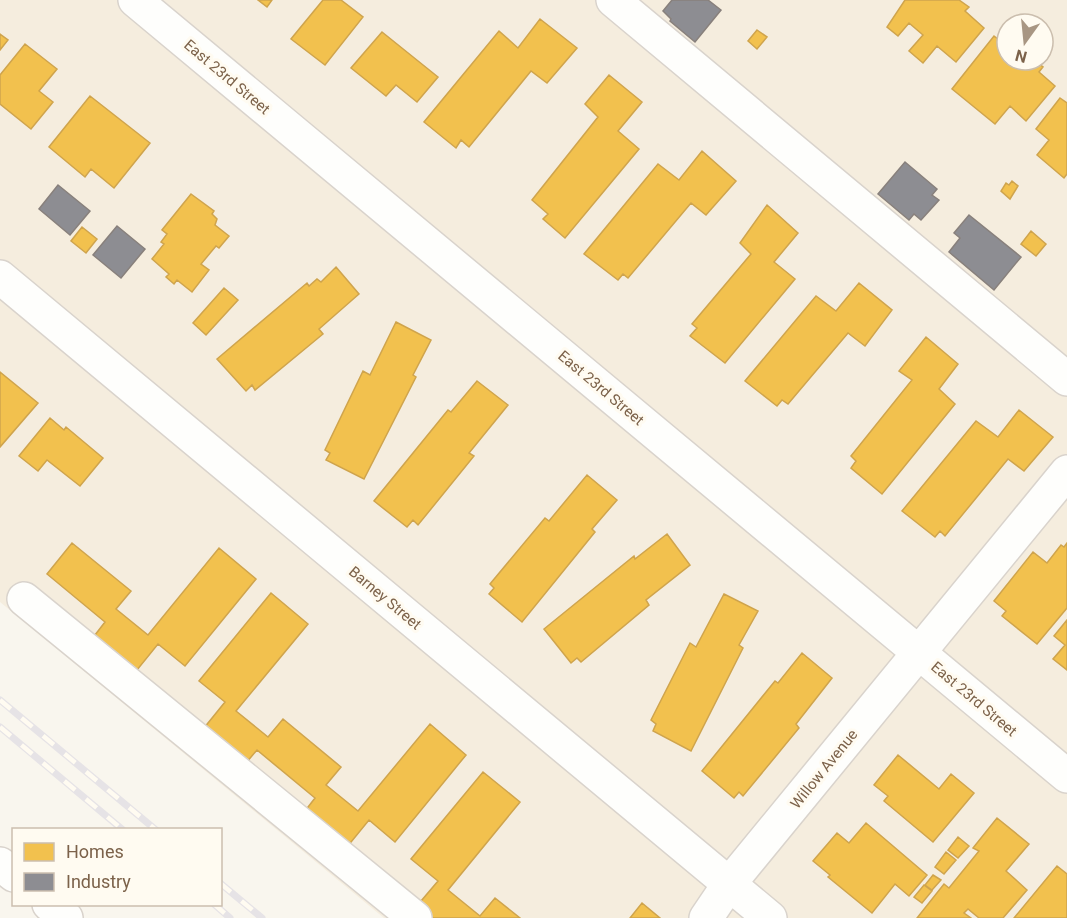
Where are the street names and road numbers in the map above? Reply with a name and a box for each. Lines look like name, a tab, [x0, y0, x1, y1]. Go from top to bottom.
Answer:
street label: East 23rd Street	[180, 36, 274, 118]
street label: East 23rd Street	[554, 347, 648, 429]
street label: Barney Street	[345, 562, 425, 634]
street label: East 23rd Street	[927, 658, 1021, 740]
street label: Willow Avenue	[787, 726, 861, 812]

